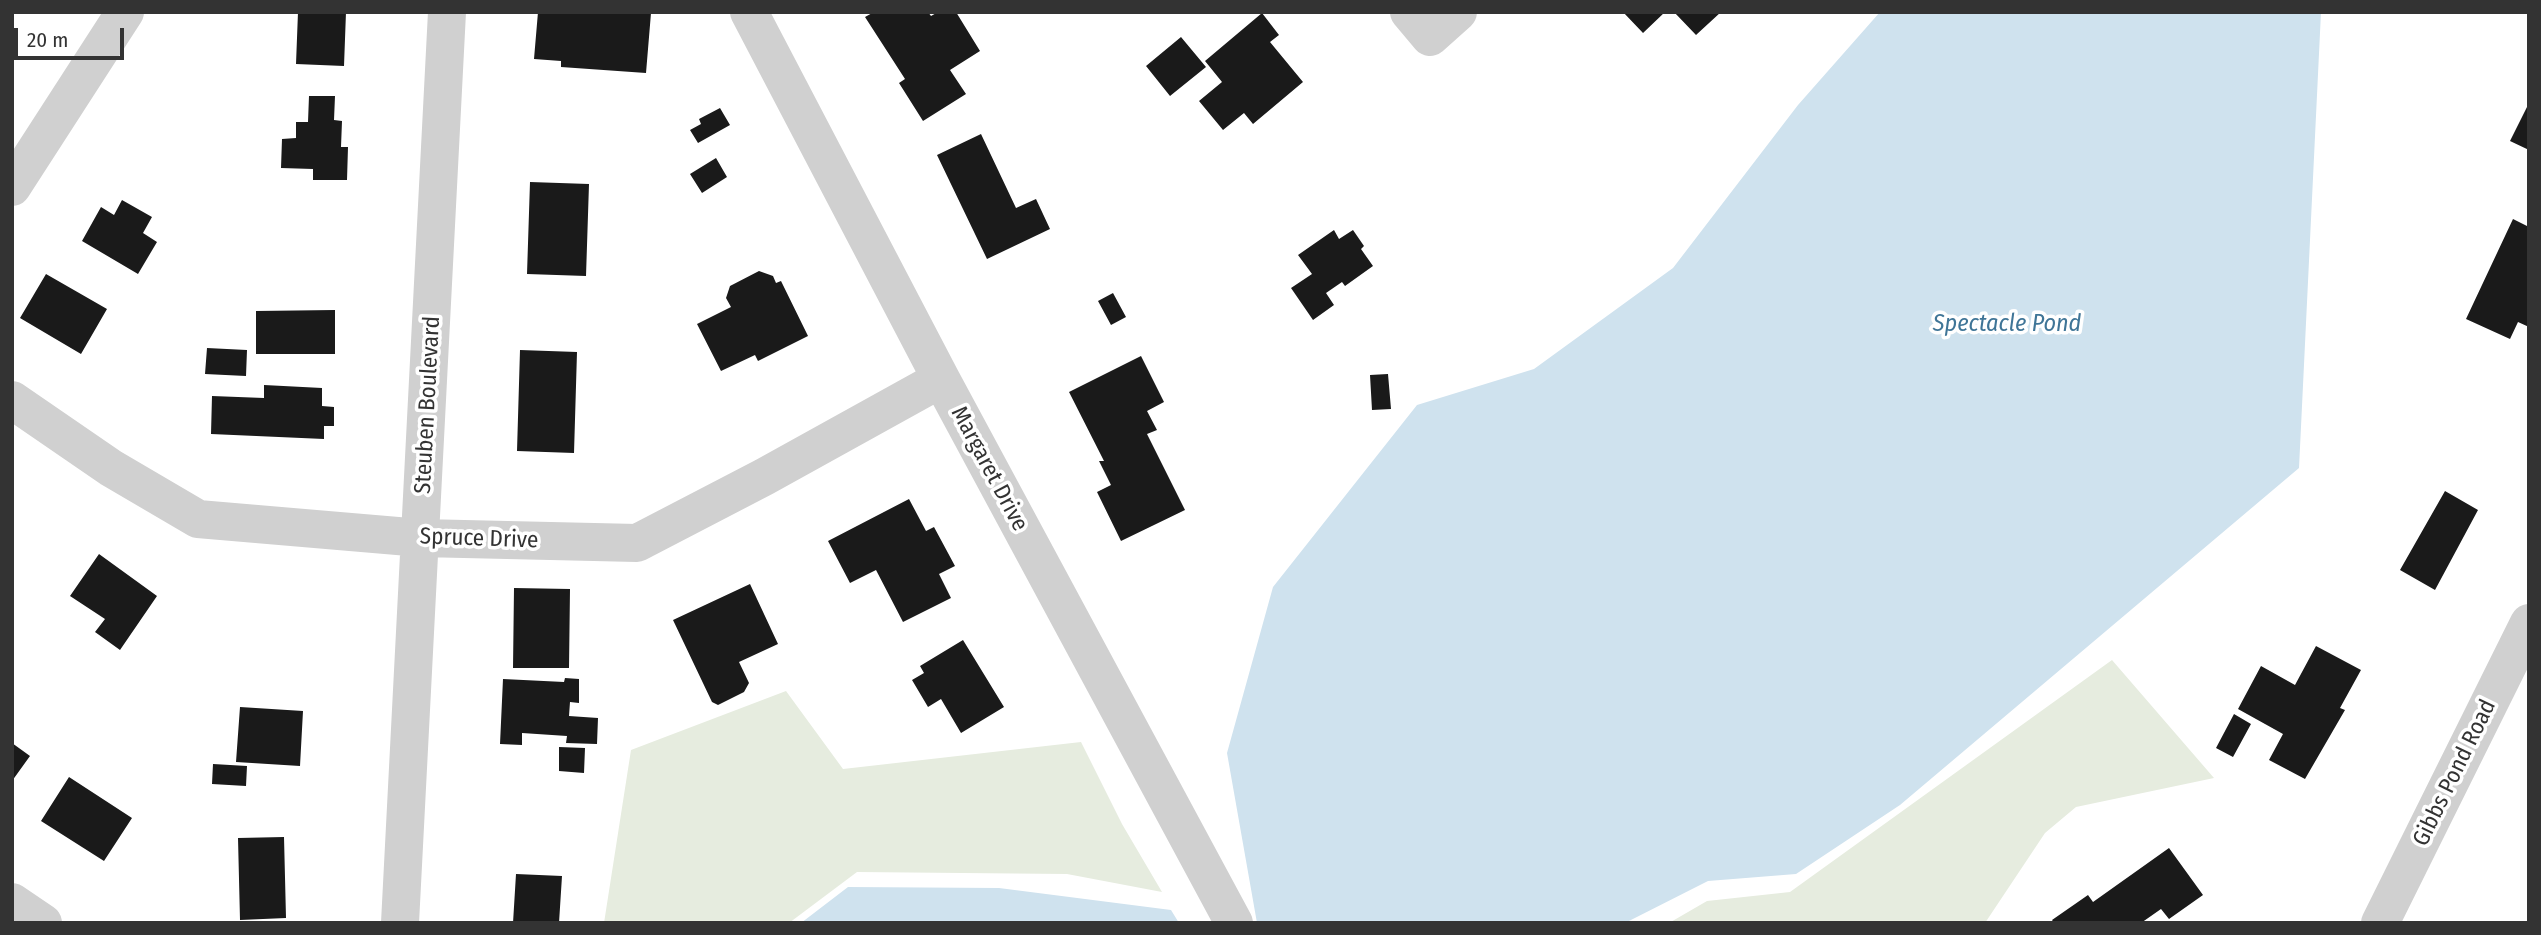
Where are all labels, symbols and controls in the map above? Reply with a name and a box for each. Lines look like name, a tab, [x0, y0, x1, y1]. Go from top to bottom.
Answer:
scale bar	[18, 14, 128, 58]
text: 20 m	[27, 27, 68, 53]
water label: Spectacle Pond	[1933, 310, 2081, 338]
street label: Steuben Boulevard	[410, 315, 446, 495]
street label: Margaret Drive	[945, 402, 1033, 536]
street label: Spruce Drive	[419, 523, 539, 555]
street label: Gibbs Pond Road	[2408, 695, 2502, 851]

